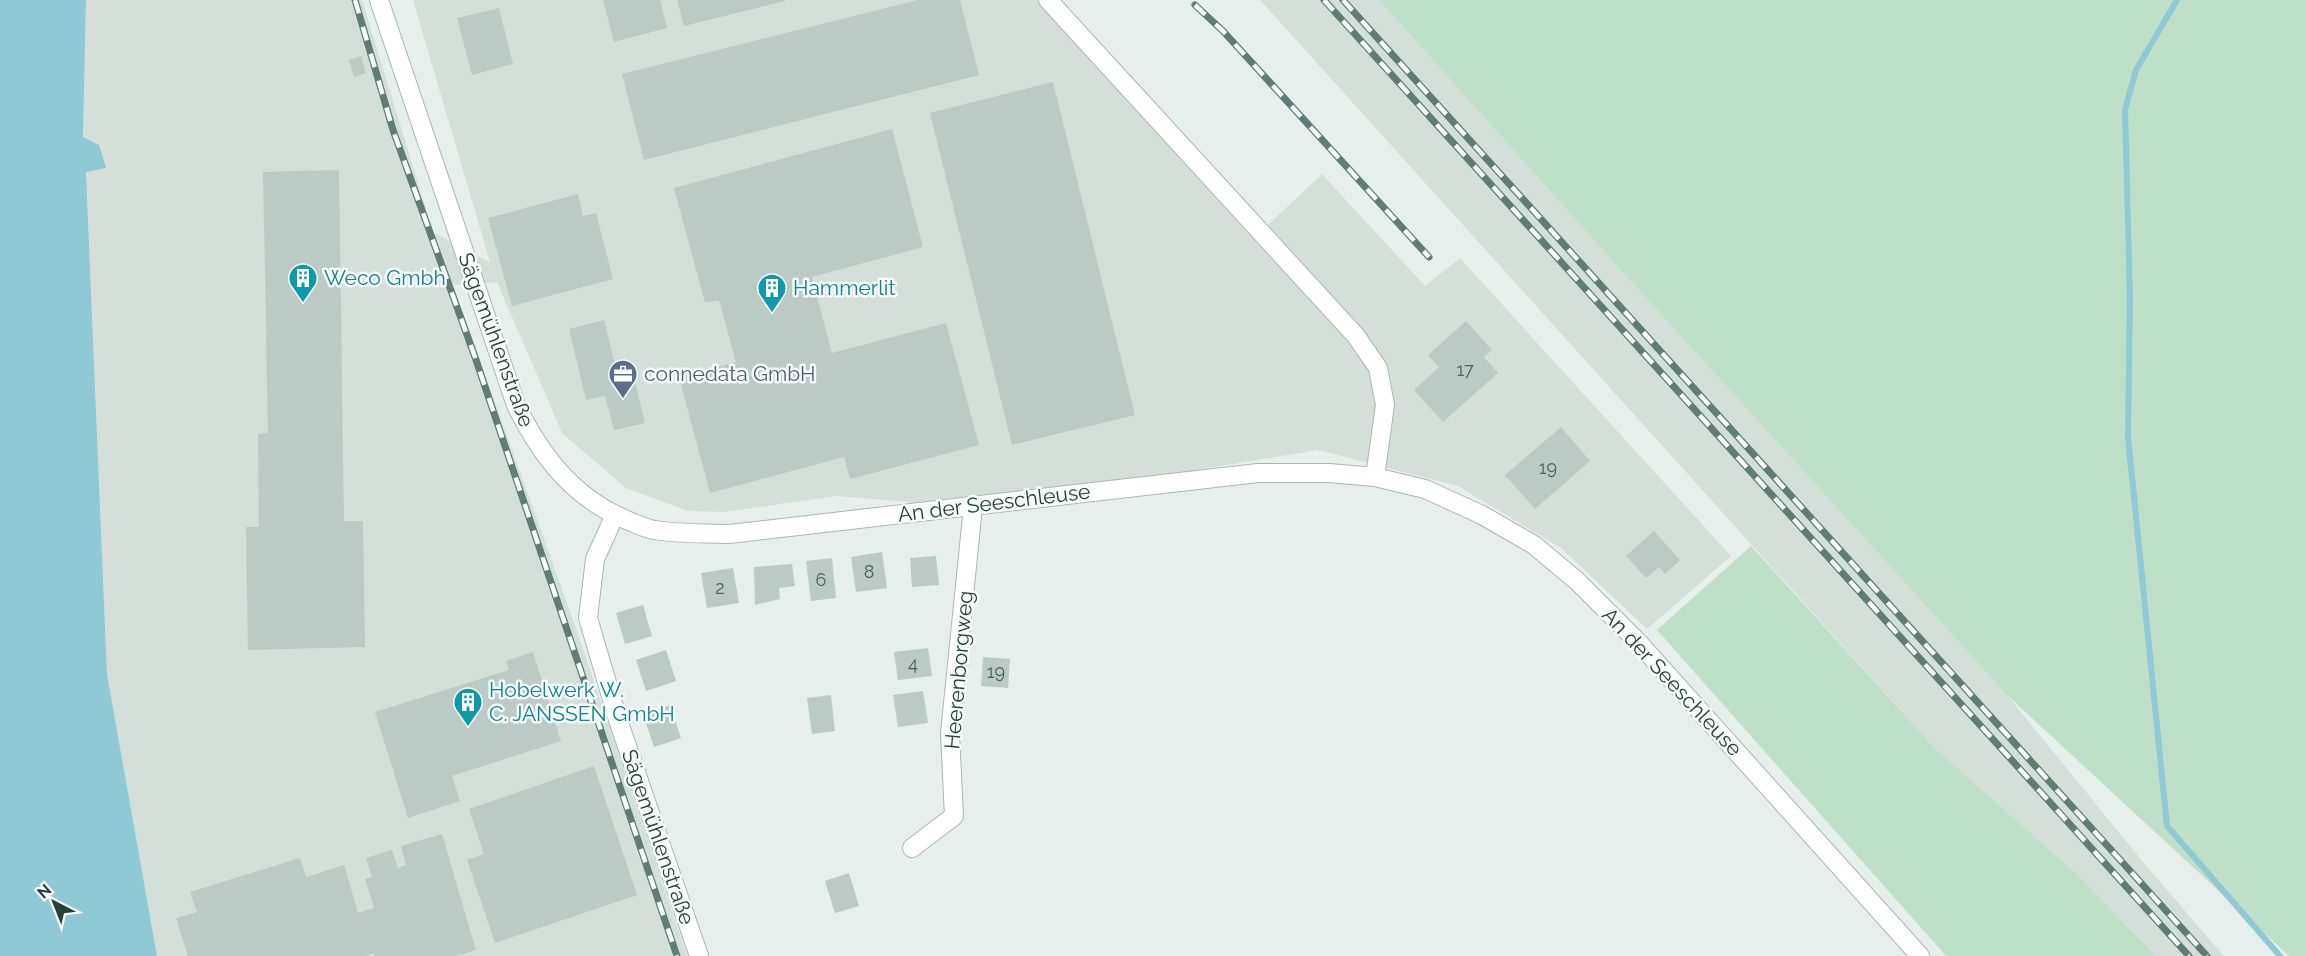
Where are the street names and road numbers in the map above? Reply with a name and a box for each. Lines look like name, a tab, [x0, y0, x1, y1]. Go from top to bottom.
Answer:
street label: Sägemühlenstraße	[453, 249, 540, 430]
street label: An der Seeschleuse	[896, 478, 1092, 527]
street label: Heerenborgweg	[939, 590, 978, 750]
street label: An der Seeschleuse	[1597, 602, 1748, 761]
street label: Sägemühlenstraße	[617, 746, 700, 928]

